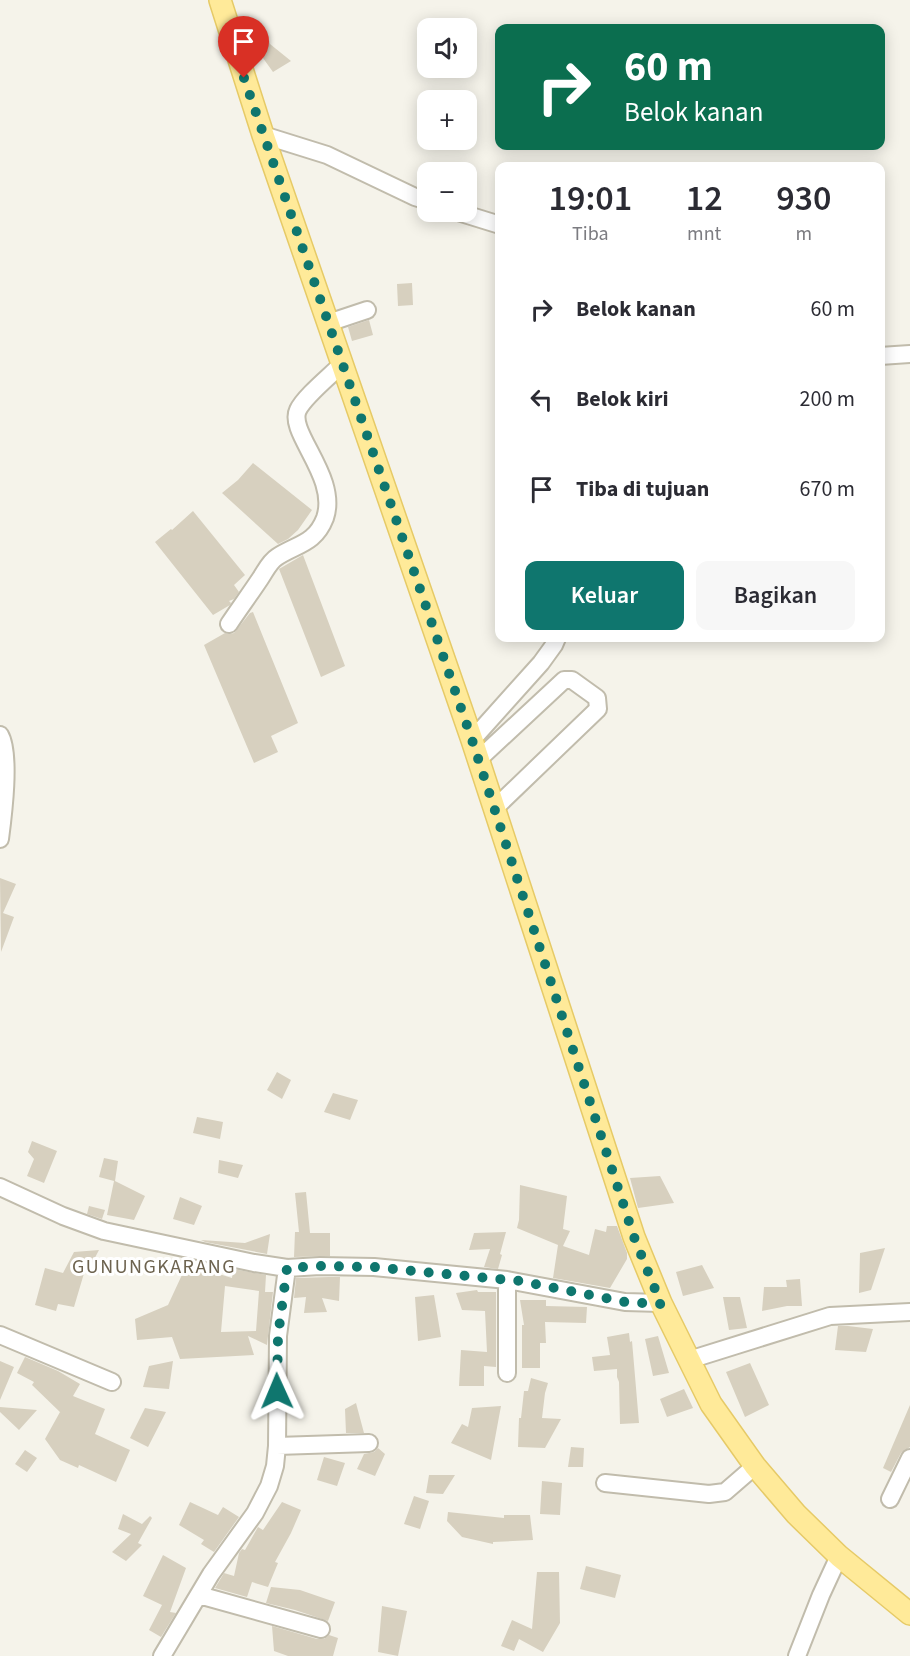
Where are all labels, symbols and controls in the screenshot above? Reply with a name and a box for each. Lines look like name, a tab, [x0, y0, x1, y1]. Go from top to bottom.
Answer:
pin	[218, 16, 269, 78]
map controls	[417, 18, 477, 222]
button: sound	[417, 18, 477, 78]
icon: arrive	[227, 25, 260, 58]
text: 60 m	[624, 37, 713, 97]
icon: right	[525, 48, 603, 126]
button: +	[417, 90, 477, 150]
text: Belok kanan	[624, 93, 763, 132]
button: −	[417, 162, 477, 222]
text: 19:01	[548, 173, 632, 224]
text: 12	[686, 173, 723, 224]
text: 930	[776, 173, 832, 224]
text: Tiba	[572, 220, 609, 248]
text: mnt	[687, 220, 721, 248]
text: m	[796, 220, 812, 248]
icon: right	[525, 293, 558, 326]
text: Belok kanan	[576, 293, 696, 325]
text: 60 m	[810, 293, 855, 325]
icon: left	[525, 383, 558, 416]
text: Belok kiri	[576, 383, 669, 415]
text: 200 m	[800, 383, 855, 415]
icon: arrive	[525, 473, 558, 506]
text: Tiba di tujuan	[576, 473, 709, 505]
text: 670 m	[800, 473, 855, 505]
button: Keluar	[525, 561, 684, 630]
button: Bagikan	[696, 561, 855, 630]
district label: GUNUNGKARANG	[72, 1253, 236, 1281]
position arrow	[245, 1359, 309, 1423]

